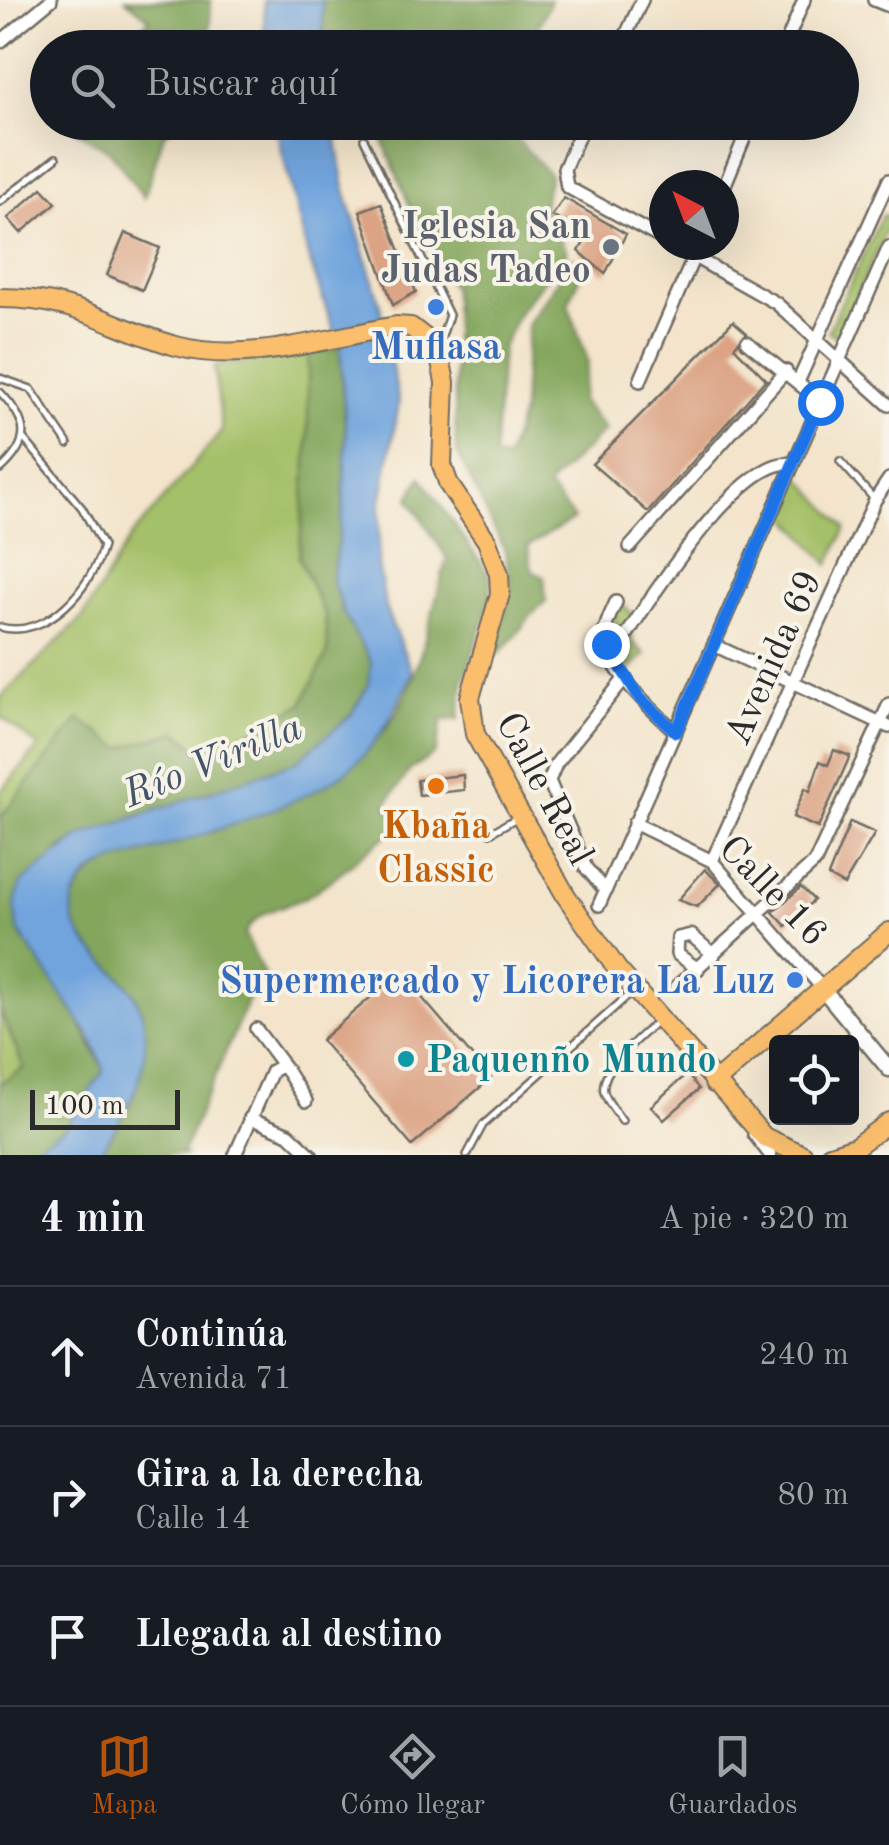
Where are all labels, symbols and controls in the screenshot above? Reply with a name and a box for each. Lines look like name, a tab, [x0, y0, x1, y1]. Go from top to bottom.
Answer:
search box	[30, 30, 859, 140]
icon: search	[65, 58, 120, 113]
text: Buscar aquí	[145, 66, 338, 104]
north arrow	[649, 170, 739, 260]
place label: Iglesia San Judas Tadeo	[381, 209, 591, 291]
marker: Iglesia San Judas Tadeo	[600, 236, 622, 258]
marker: Muflasa	[425, 296, 447, 318]
place label: Muflasa	[370, 330, 502, 368]
route start	[798, 380, 844, 426]
street label: Avenida 69	[719, 565, 830, 751]
route end	[584, 622, 630, 668]
street label: Calle Real	[487, 707, 599, 872]
water label: Río Virilla	[117, 709, 309, 817]
marker: Kbaña Classic	[425, 775, 447, 797]
place label: Kbaña Classic	[377, 809, 495, 891]
street label: Calle 16	[711, 830, 833, 955]
place label: Supermercado y Licorera La Luz	[219, 964, 775, 1002]
marker: Supermercado y Licorera La Luz	[784, 969, 806, 991]
map controls	[769, 1035, 859, 1125]
button: locate	[769, 1035, 859, 1125]
place label: Paquenño Mundo	[426, 1043, 717, 1081]
marker: Paquenño Mundo	[395, 1048, 417, 1070]
scale bar	[30, 1085, 180, 1130]
text: 100 m	[45, 1093, 124, 1121]
text: 4 min	[40, 1199, 146, 1241]
text: A pie · 320 m	[659, 1204, 849, 1236]
text: Continúa	[135, 1317, 287, 1355]
icon: ahead	[40, 1329, 95, 1384]
text: 240 m	[759, 1340, 849, 1372]
text: Avenida 71	[135, 1364, 292, 1396]
text: Gira a la derecha	[135, 1457, 423, 1495]
icon: right	[40, 1469, 95, 1524]
text: 80 m	[778, 1480, 849, 1512]
text: Calle 14	[135, 1504, 250, 1536]
icon: arrive	[40, 1609, 95, 1664]
text: Llegada al destino	[135, 1617, 443, 1655]
tab: Mapa	[91, 1729, 157, 1824]
tab: Cómo llegar	[340, 1729, 485, 1824]
tab: Guardados	[668, 1729, 798, 1824]

